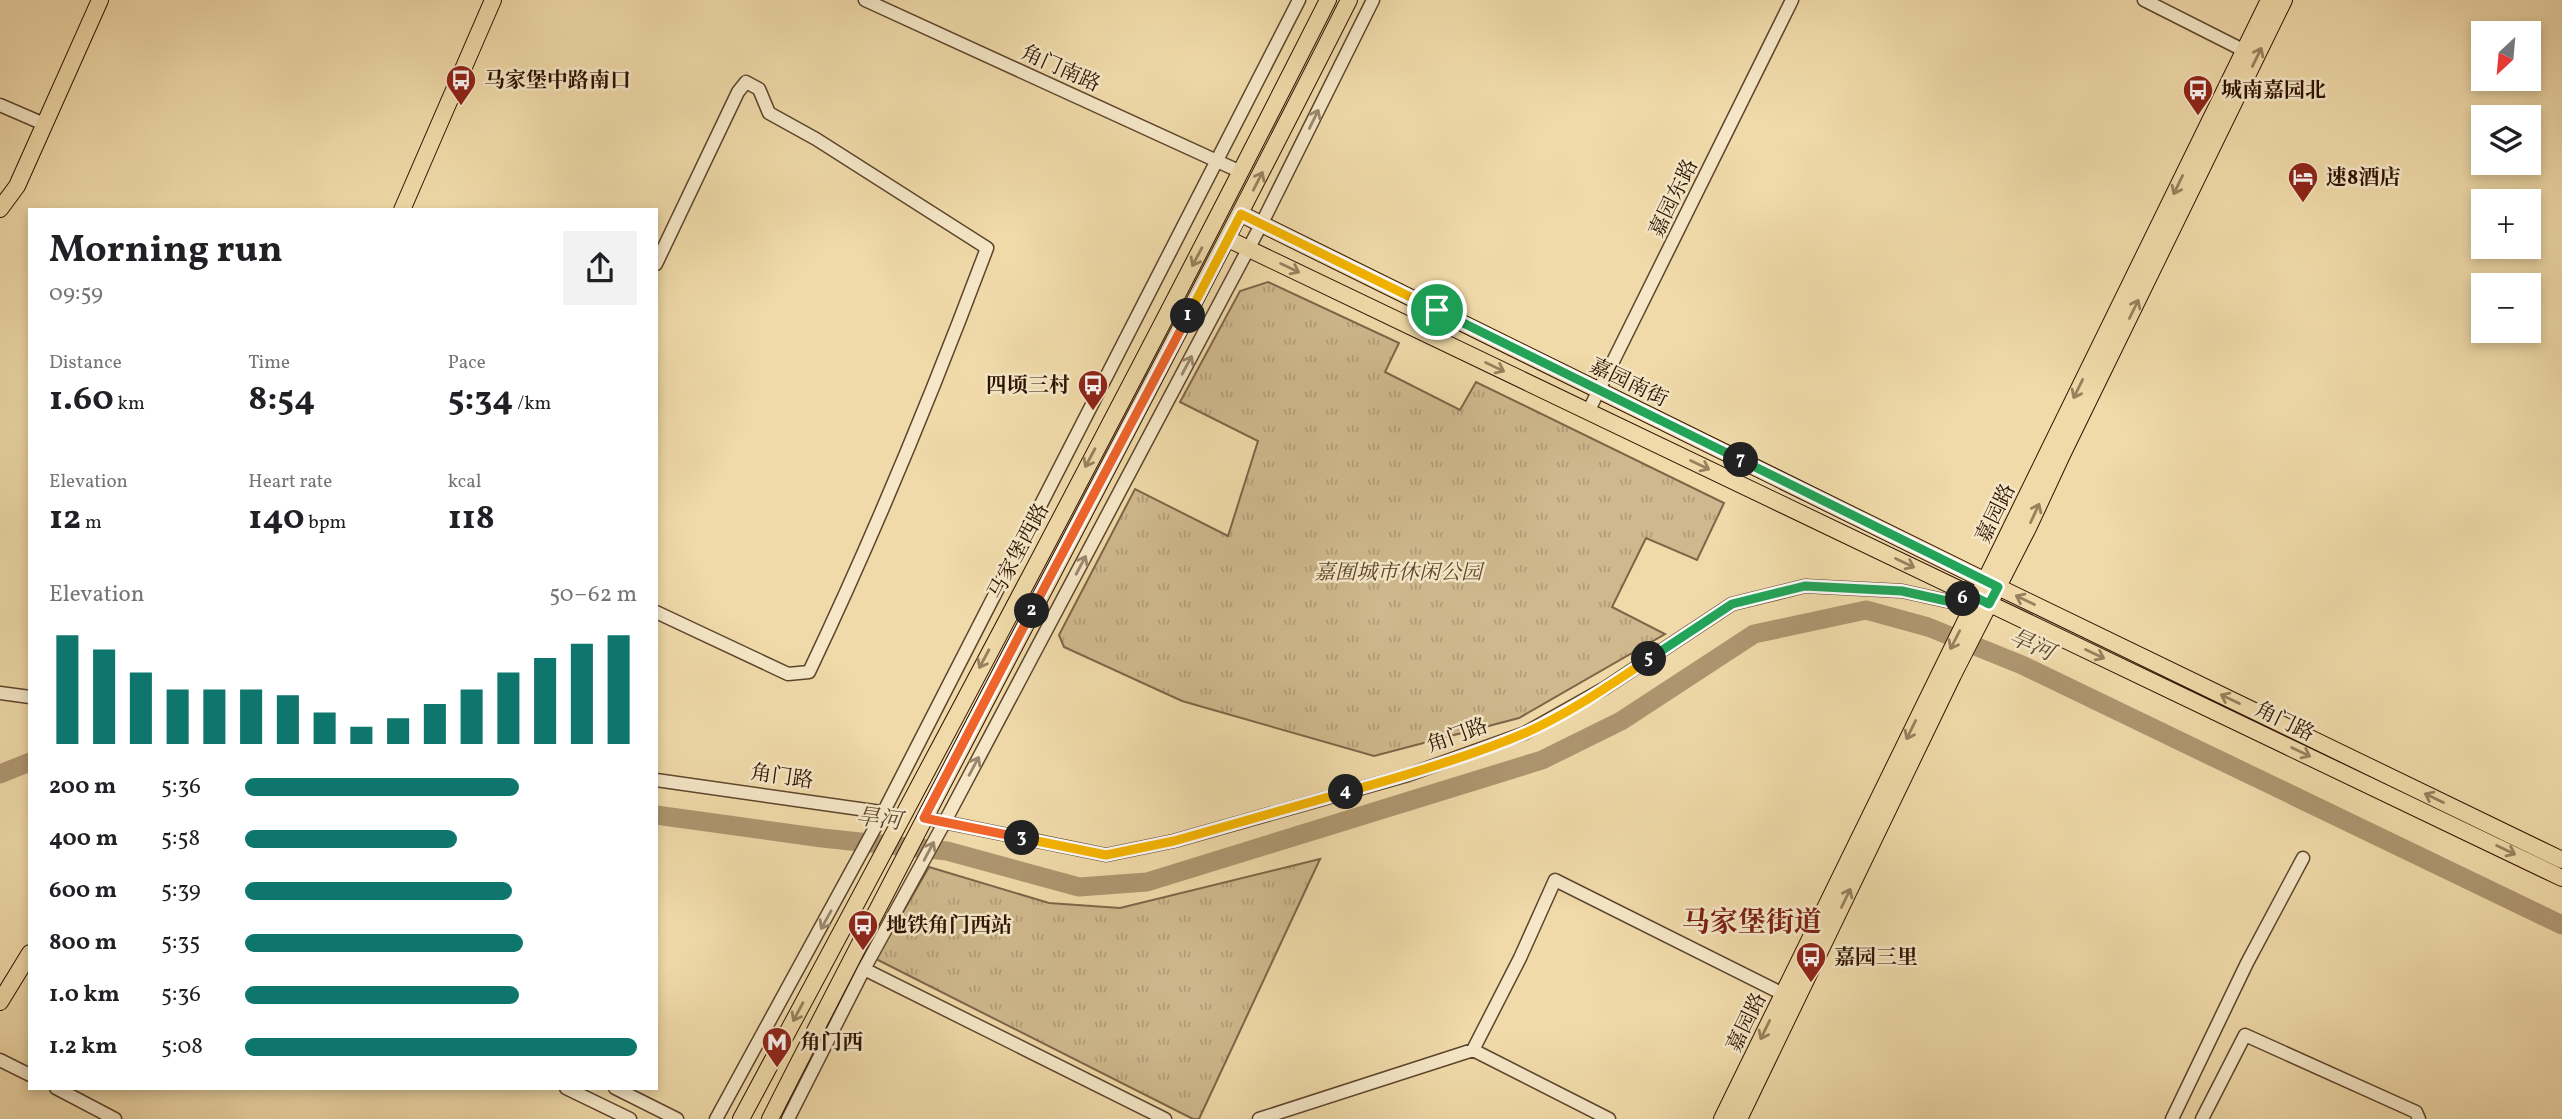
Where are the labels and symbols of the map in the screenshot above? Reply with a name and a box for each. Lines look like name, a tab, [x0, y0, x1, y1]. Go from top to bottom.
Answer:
north arrow	[2471, 21, 2541, 91]
street label: 角门南路	[1016, 39, 1105, 100]
one-way arrow	[2250, 47, 2264, 68]
bus stop icon: 马家堡中路南口	[444, 63, 478, 107]
place label: 马家堡中路南口	[484, 67, 631, 96]
bus stop icon: 城南嘉园北	[2181, 73, 2215, 117]
place label: 城南嘉园北	[2221, 77, 2326, 106]
one-way arrow	[1308, 109, 1322, 130]
street label: 嘉园东路	[1643, 155, 1706, 243]
hotel icon: 速8酒店	[2286, 160, 2320, 204]
place label: 速8酒店	[2326, 164, 2400, 193]
one-way arrow	[1251, 171, 1265, 192]
one-way arrow	[2170, 174, 2184, 195]
one-way arrow	[1189, 246, 1203, 267]
one-way arrow	[1279, 262, 1300, 276]
pin	[1407, 280, 1467, 340]
pin: 1	[1170, 298, 1206, 334]
one-way arrow	[2127, 299, 2141, 320]
street label: 嘉园南街	[1584, 352, 1672, 415]
one-way arrow	[1180, 355, 1194, 375]
one-way arrow	[1484, 361, 1505, 374]
bus stop icon: 四顷三村	[1076, 368, 1110, 412]
place label: 四顷三村	[986, 372, 1070, 401]
one-way arrow	[2071, 378, 2085, 399]
pin: 7	[1724, 442, 1758, 477]
one-way arrow	[1083, 447, 1097, 468]
one-way arrow	[1689, 459, 1710, 473]
street label: 嘉园路	[1970, 479, 2023, 548]
street label: 马家堡西路	[982, 499, 1057, 605]
one-way arrow	[2029, 503, 2042, 525]
one-way arrow	[1074, 556, 1088, 576]
one-way arrow	[1894, 557, 1915, 571]
park label: 嘉囿城市休闲公园	[1314, 559, 1485, 588]
pin: 6	[1946, 582, 1980, 616]
one-way arrow	[2015, 592, 2036, 606]
pin: 2	[1014, 594, 1050, 628]
water label: 旱河	[2004, 622, 2062, 671]
one-way arrow	[1948, 629, 1961, 650]
pin: 5	[1632, 642, 1666, 676]
one-way arrow	[2084, 648, 2105, 661]
one-way arrow	[977, 649, 991, 669]
one-way arrow	[2220, 692, 2241, 705]
street label: 角门路	[2250, 696, 2319, 749]
street label: 角门路	[1423, 712, 1492, 761]
one-way arrow	[1904, 719, 1917, 740]
one-way arrow	[2290, 746, 2311, 759]
one-way arrow	[967, 757, 981, 777]
street label: 角门路	[749, 759, 815, 796]
pin: 4	[1328, 774, 1364, 810]
one-way arrow	[2424, 791, 2445, 805]
water label: 旱河	[854, 801, 908, 839]
pin: 3	[1004, 820, 1040, 856]
one-way arrow	[923, 841, 936, 862]
one-way arrow	[2495, 844, 2516, 858]
one-way arrow	[1840, 887, 1853, 908]
district label: 马家堡街道	[1682, 904, 1822, 943]
bus stop icon: 地铁角门西站	[846, 908, 880, 952]
one-way arrow	[818, 910, 832, 930]
place label: 地铁角门西站	[886, 912, 1012, 941]
bus stop icon: 嘉园三里	[1794, 940, 1828, 984]
place label: 嘉园三里	[1834, 944, 1918, 973]
street label: 嘉园路	[1721, 988, 1774, 1057]
one-way arrow	[791, 1001, 804, 1022]
one-way arrow	[1758, 1019, 1772, 1040]
metro station icon: 角门西	[760, 1025, 794, 1069]
place label: 角门西	[800, 1029, 863, 1058]

